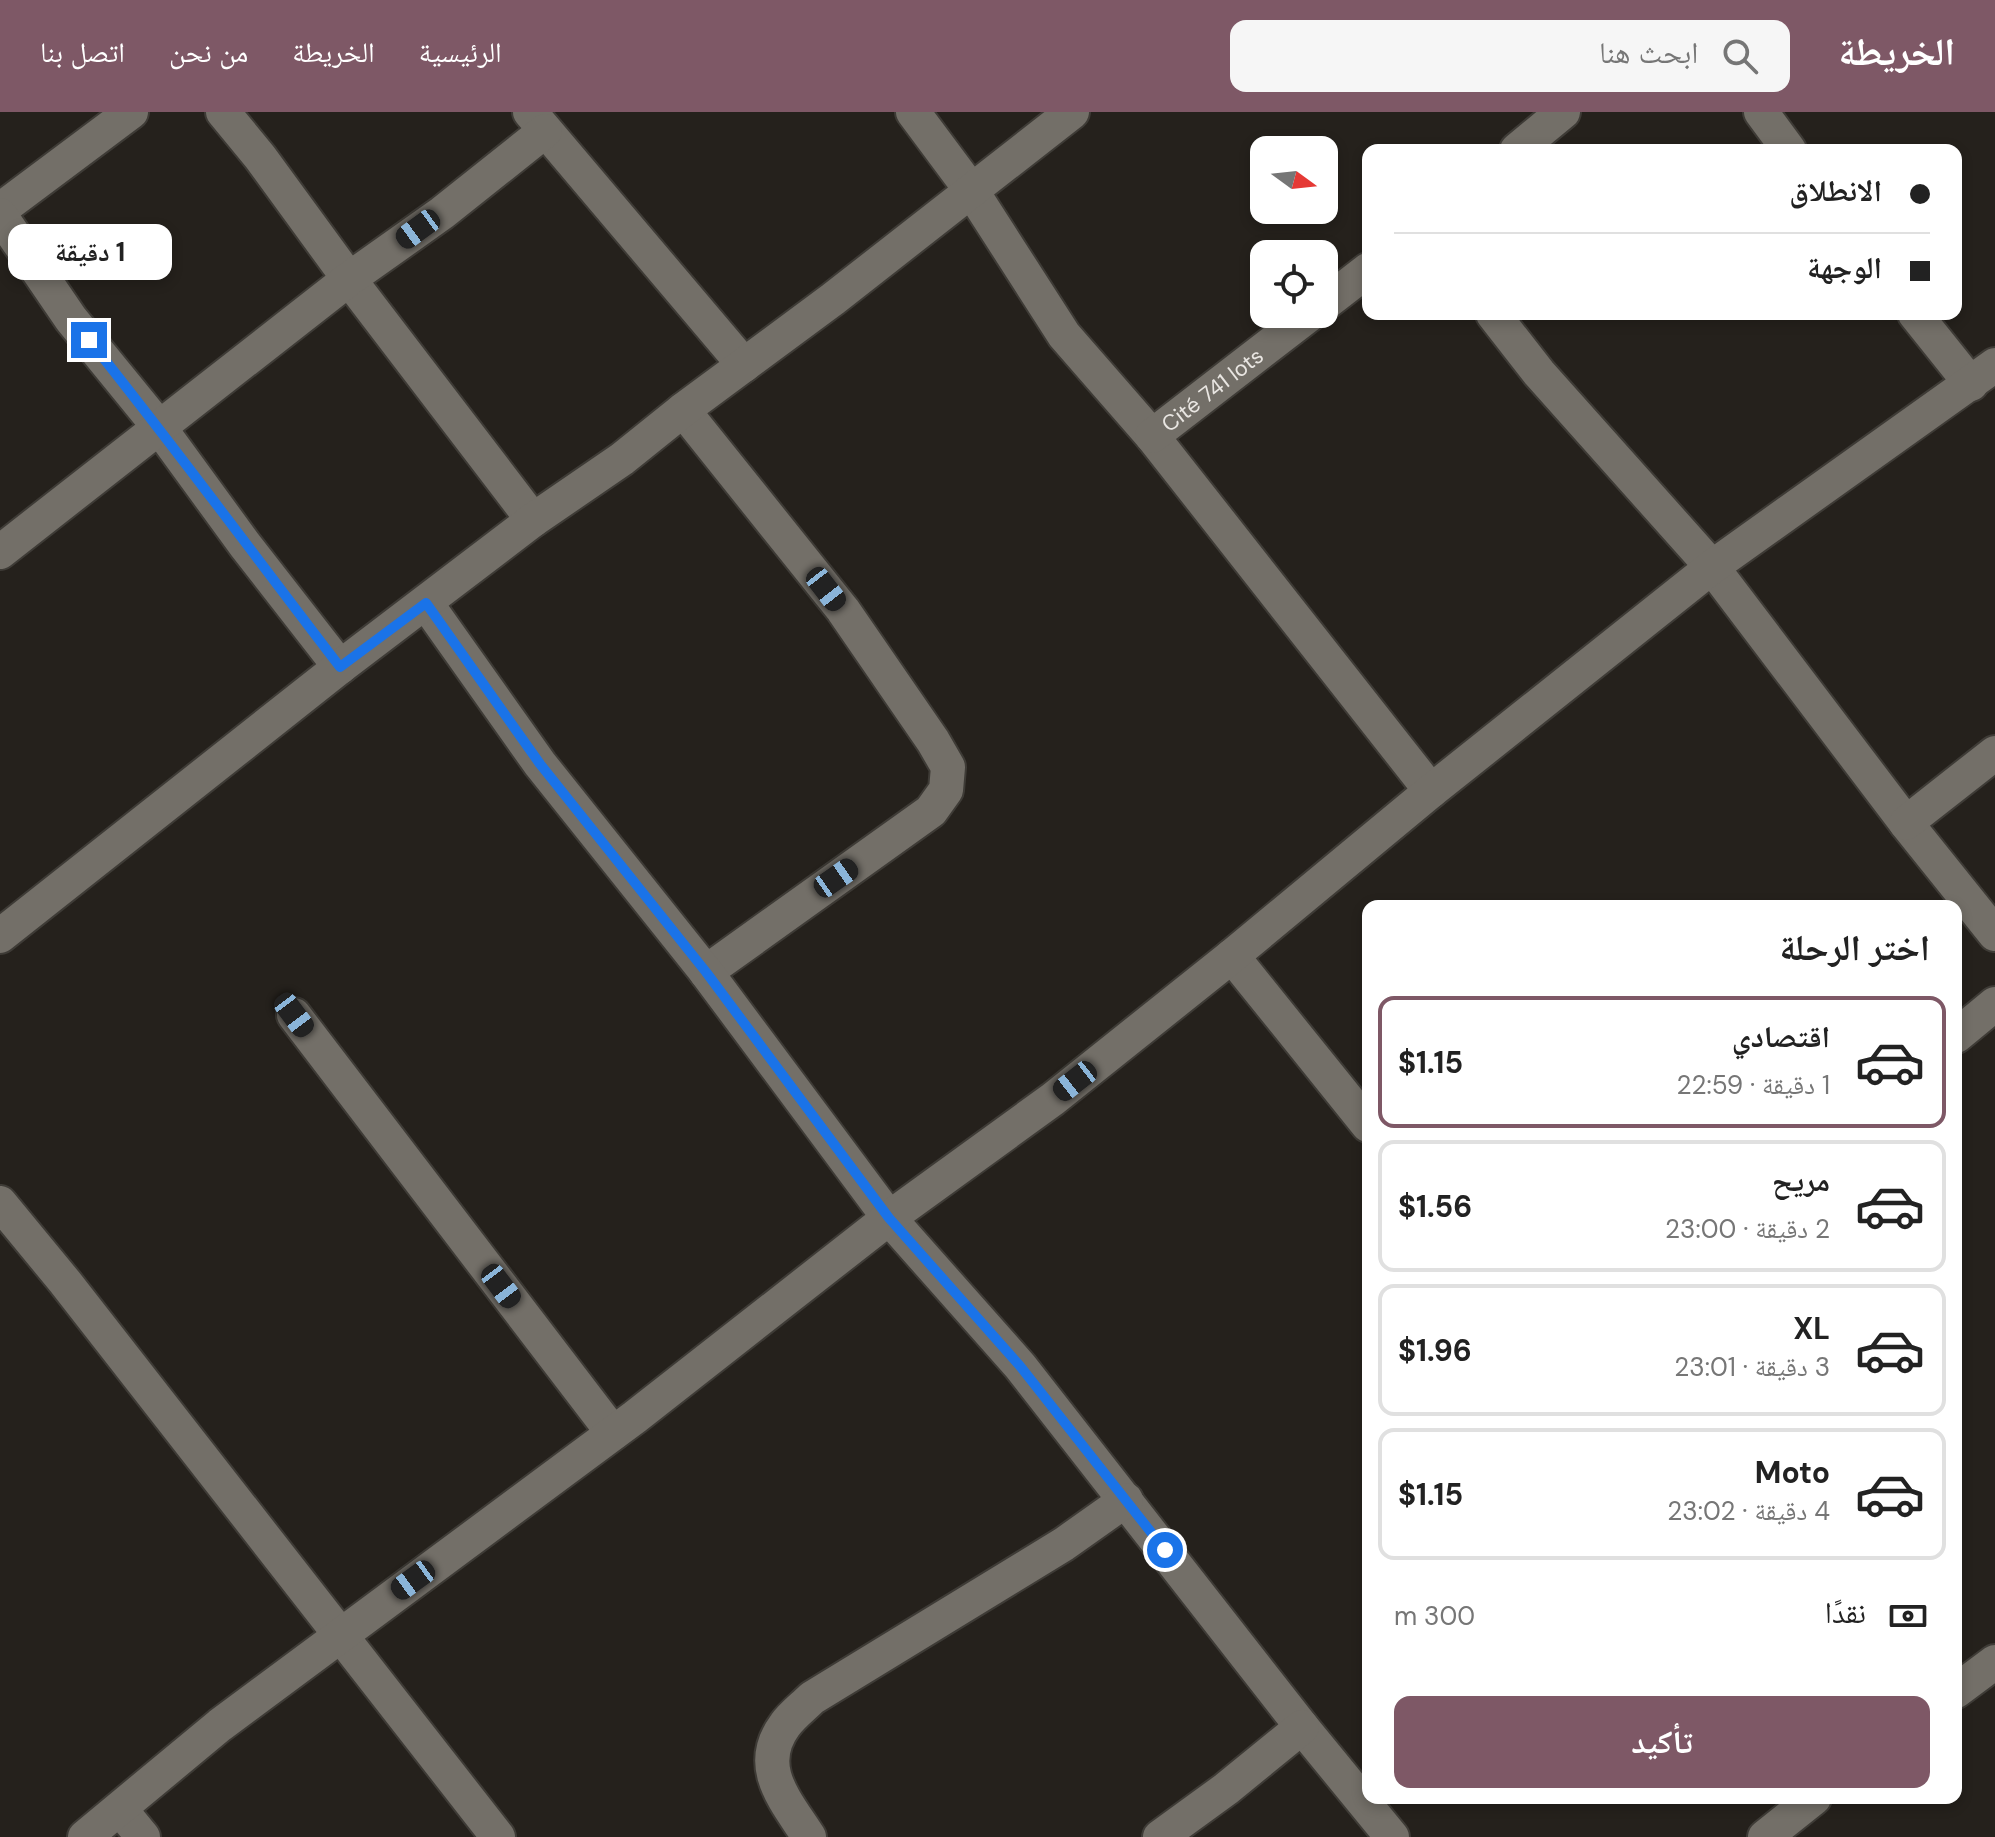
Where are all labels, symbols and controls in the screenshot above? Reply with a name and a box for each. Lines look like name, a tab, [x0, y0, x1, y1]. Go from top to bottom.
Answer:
search box	[1230, 20, 1790, 92]
text: الخريطة	[1838, 27, 1955, 77]
text: ابحث هنا	[1599, 33, 1698, 72]
text: اتصل بنا	[40, 34, 125, 71]
text: من نحن	[169, 34, 248, 71]
text: الخريطة	[292, 34, 375, 71]
text: الرئيسية	[419, 34, 502, 71]
icon: search	[1718, 34, 1762, 78]
north arrow	[1250, 136, 1338, 224]
map controls	[1250, 136, 1338, 328]
text: الانطلاق	[1789, 171, 1882, 210]
car	[392, 205, 444, 253]
callout: 1 دقيقة	[7, 224, 171, 280]
text: 1 دقيقة	[55, 235, 125, 269]
button: locate	[1250, 240, 1338, 328]
text: الوجهة	[1807, 248, 1882, 287]
route end	[71, 322, 107, 358]
street label: Cité 741 lots	[1155, 341, 1269, 438]
car	[802, 563, 850, 615]
car	[809, 854, 863, 902]
text: اختر الرحلة	[1780, 924, 1930, 971]
car	[270, 989, 318, 1041]
text: اقتصادي	[1732, 1017, 1830, 1056]
icon: car	[1854, 1026, 1926, 1098]
text: $1.15	[1398, 1043, 1463, 1082]
car	[1049, 1057, 1101, 1105]
text: 1 دقيقة · 22:59	[1676, 1068, 1830, 1102]
text: مريح	[1772, 1161, 1830, 1200]
icon: car	[1854, 1170, 1926, 1242]
text: $1.56	[1398, 1187, 1472, 1226]
text: 2 دقيقة · 23:00	[1665, 1212, 1830, 1246]
car	[477, 1260, 525, 1312]
text: XL	[1793, 1309, 1830, 1348]
icon: car	[1854, 1314, 1926, 1386]
text: $1.96	[1398, 1331, 1472, 1370]
text: 3 دقيقة · 23:01	[1674, 1350, 1830, 1384]
text: Moto	[1755, 1453, 1830, 1492]
icon: car	[1854, 1458, 1926, 1530]
text: $1.15	[1398, 1475, 1463, 1514]
text: 4 دقيقة · 23:02	[1667, 1494, 1830, 1528]
route start	[1147, 1532, 1183, 1568]
car	[387, 1556, 439, 1604]
text: نقدًا	[1825, 1593, 1866, 1632]
icon: cash	[1886, 1594, 1930, 1638]
text: 300 m	[1394, 1599, 1475, 1633]
button: تأكيد	[1394, 1696, 1930, 1788]

